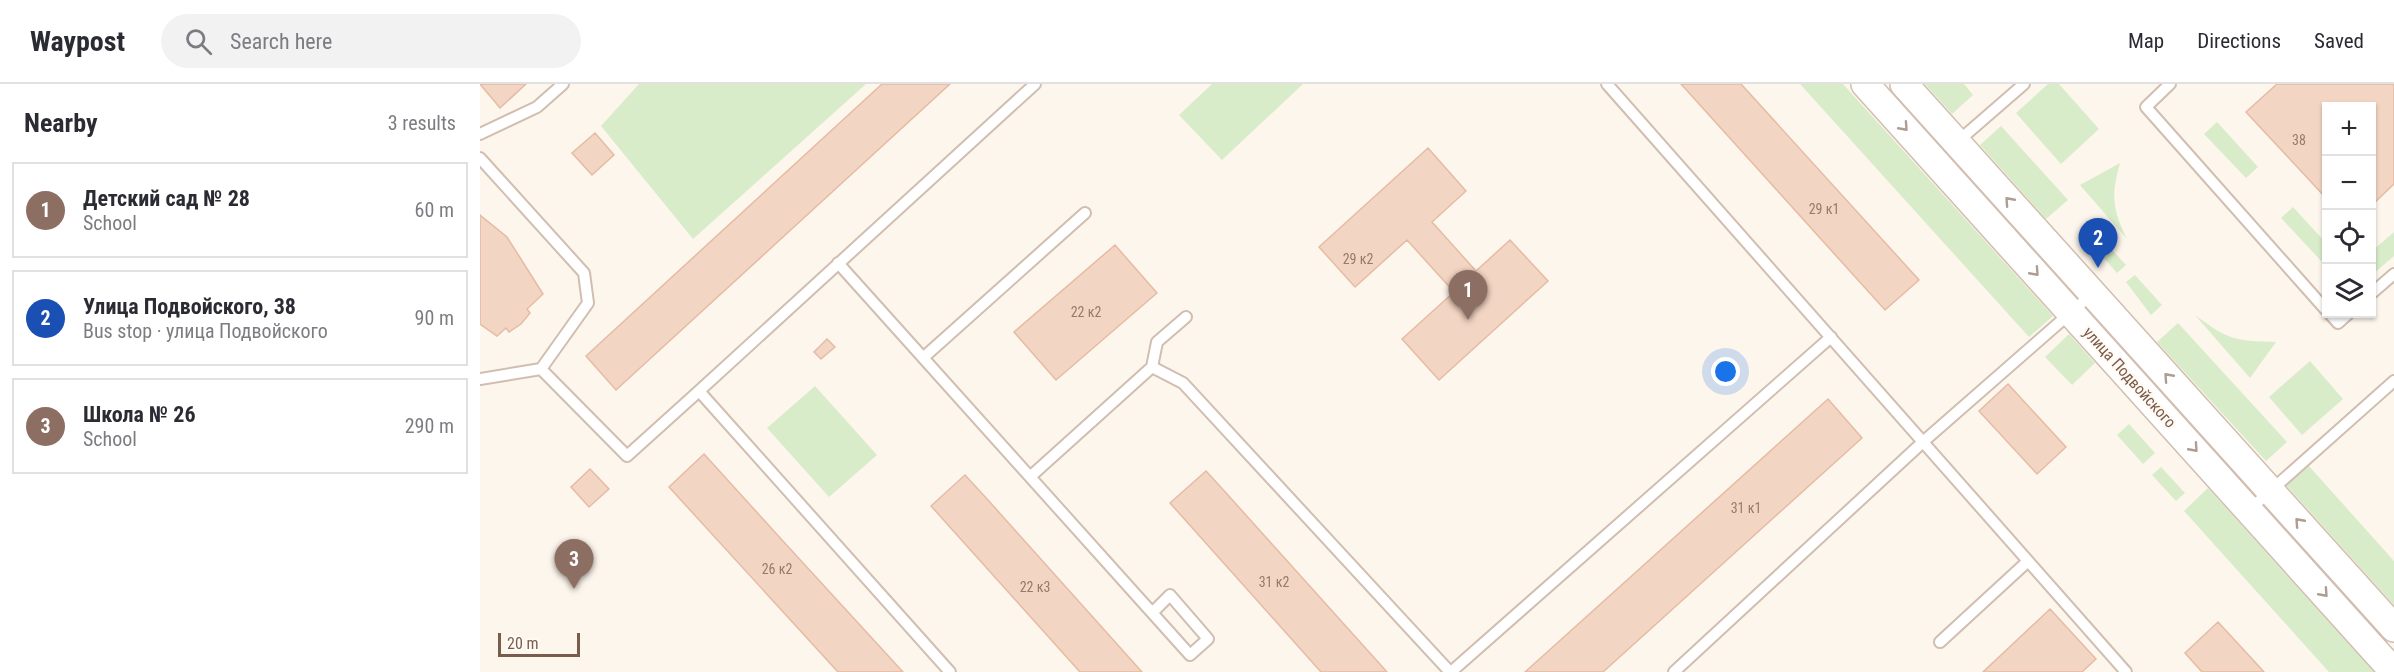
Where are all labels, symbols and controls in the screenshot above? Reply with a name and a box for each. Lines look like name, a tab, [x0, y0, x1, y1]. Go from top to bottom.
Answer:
search box	[161, 14, 581, 68]
text: Waypost	[30, 25, 125, 58]
icon: search	[182, 25, 215, 58]
text: Search here	[230, 29, 332, 54]
text: Map	[2128, 29, 2164, 53]
text: Directions	[2197, 29, 2281, 53]
text: Saved	[2314, 29, 2364, 53]
map controls	[2322, 102, 2376, 318]
button: +	[2322, 102, 2376, 156]
text: Nearby	[24, 108, 98, 138]
text: 3 results	[388, 111, 456, 135]
one-way arrow	[1897, 121, 1908, 131]
house number: 38	[2292, 132, 2306, 148]
button: −	[2322, 156, 2376, 210]
text: Детский сад № 28	[83, 186, 250, 211]
one-way arrow	[2005, 197, 2016, 208]
text: 1	[40, 198, 51, 222]
text: 60 m	[415, 198, 454, 222]
house number: 29 к1	[1809, 201, 1839, 217]
button: locate	[2322, 210, 2376, 264]
text: School	[83, 211, 137, 235]
pin: 2	[2078, 218, 2118, 268]
house number: 29 к2	[1343, 251, 1373, 267]
button: layers	[2322, 264, 2376, 318]
one-way arrow	[2028, 265, 2039, 276]
pin: 1	[1448, 270, 1488, 320]
text: Улица Подвойского, 38	[83, 294, 296, 319]
house number: 22 к2	[1071, 304, 1101, 320]
text: 2	[40, 306, 51, 330]
text: 90 m	[415, 306, 454, 330]
text: Bus stop · улица Подвойского	[83, 319, 328, 343]
street label: улица Подвойского	[2079, 323, 2180, 432]
your location	[1711, 357, 1740, 386]
one-way arrow	[2164, 373, 2175, 384]
text: Школа № 26	[83, 402, 196, 427]
text: 3	[40, 414, 51, 438]
text: 290 m	[405, 414, 454, 438]
text: School	[83, 427, 137, 451]
one-way arrow	[2187, 441, 2198, 452]
house number: 31 к1	[1731, 500, 1761, 516]
one-way arrow	[2295, 518, 2306, 529]
pin: 3	[554, 540, 593, 589]
house number: 26 к2	[762, 561, 792, 577]
house number: 31 к2	[1259, 574, 1289, 590]
house number: 22 к3	[1020, 579, 1050, 595]
one-way arrow	[2317, 586, 2328, 597]
scale bar	[498, 630, 580, 658]
text: 20 m	[507, 634, 539, 653]

